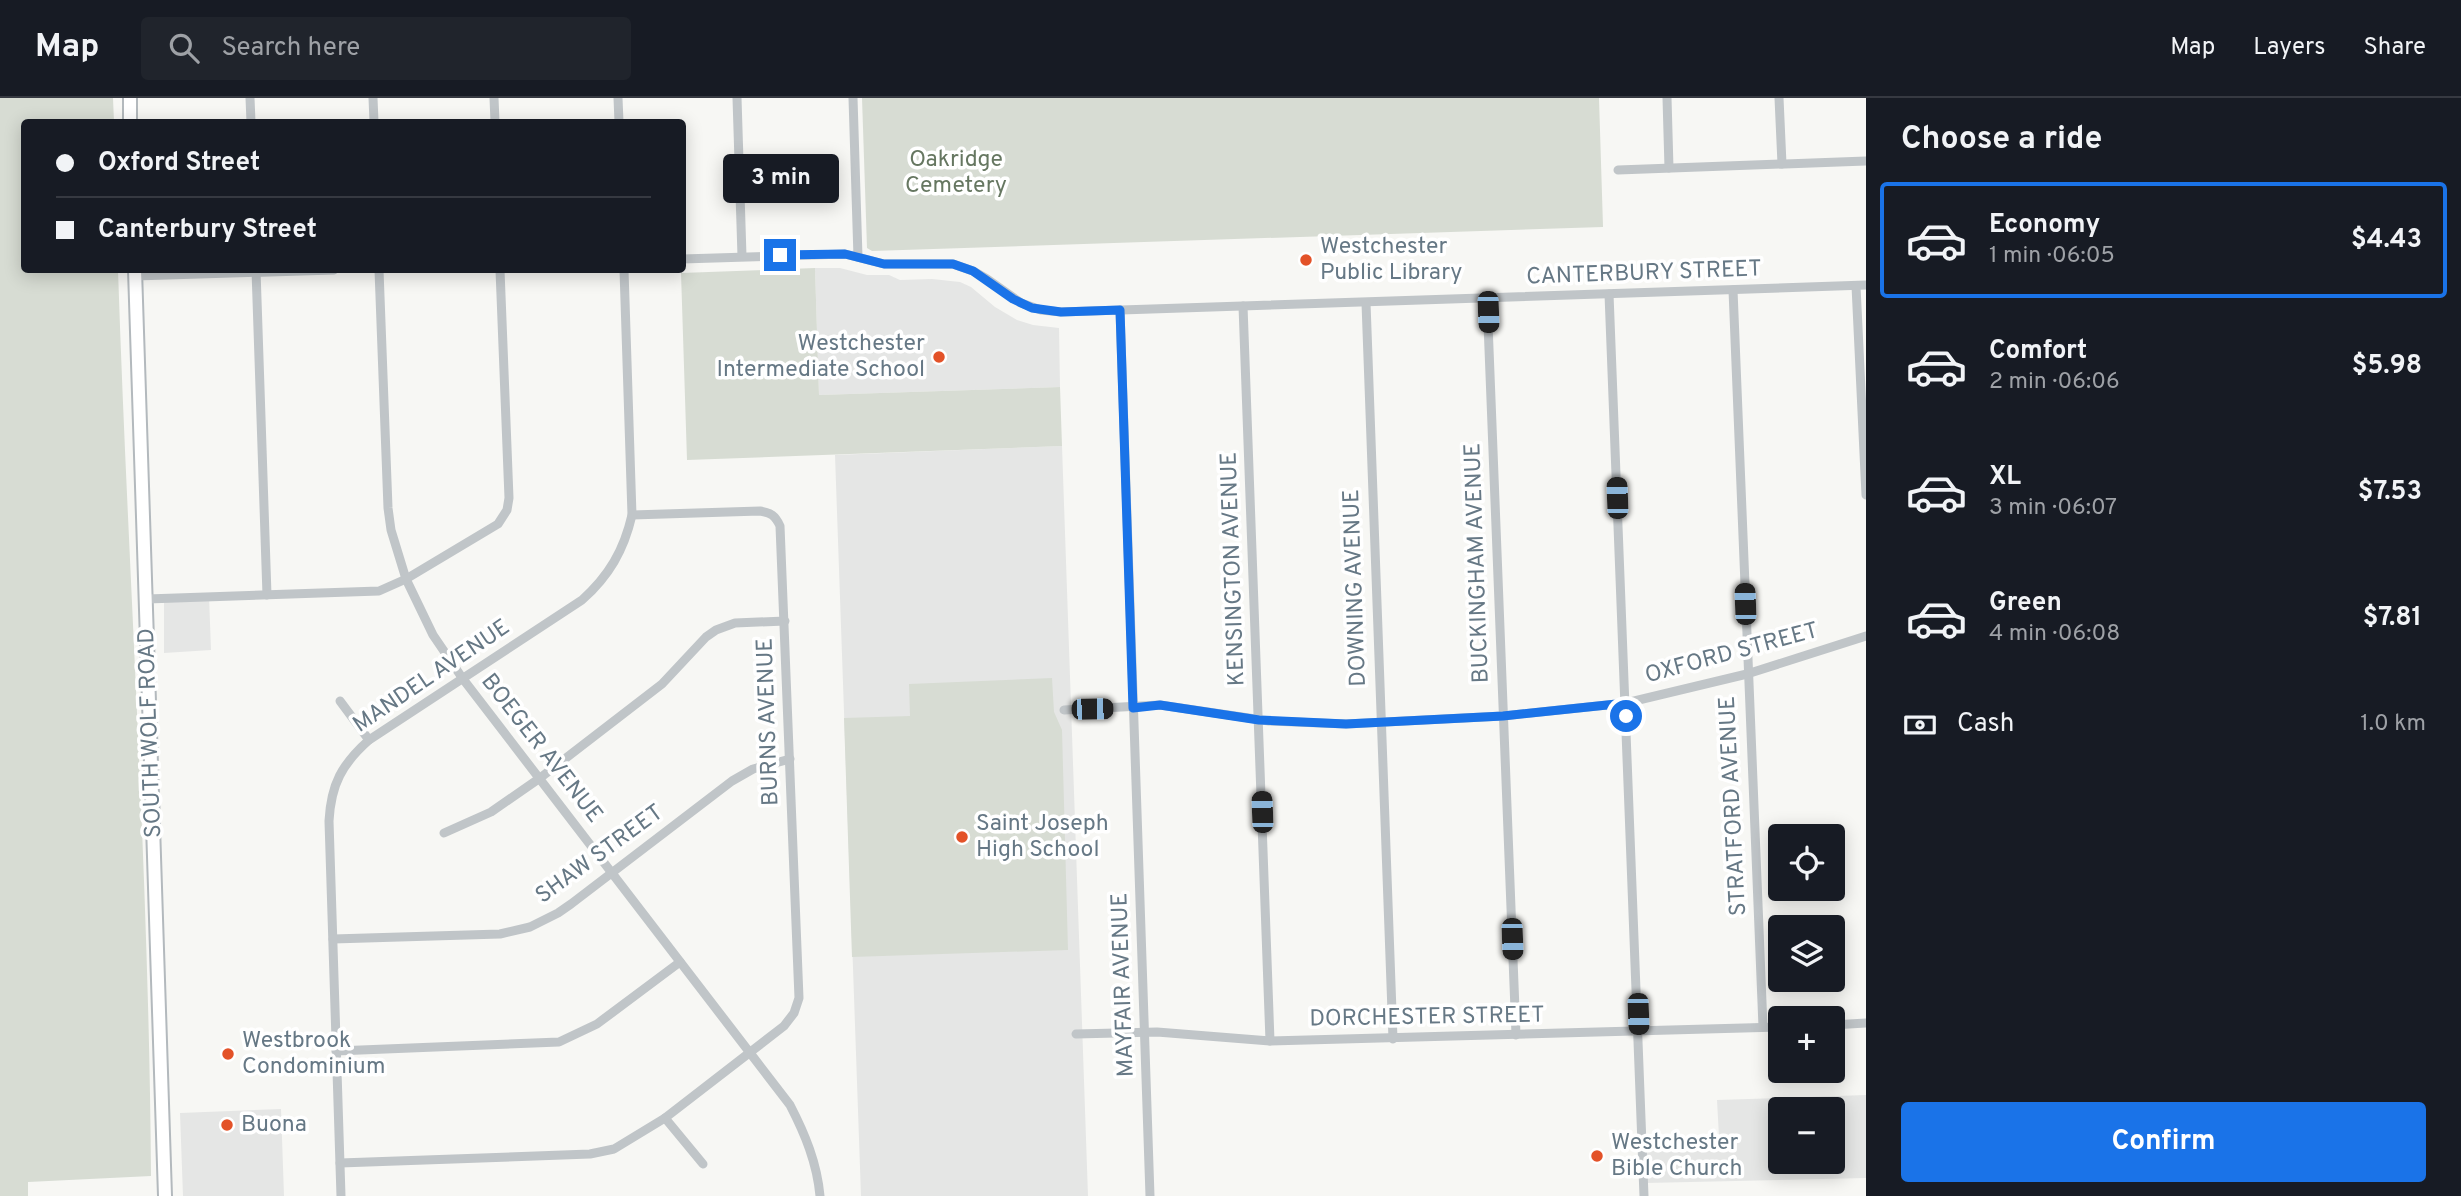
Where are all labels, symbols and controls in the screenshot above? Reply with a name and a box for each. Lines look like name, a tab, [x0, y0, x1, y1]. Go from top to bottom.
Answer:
search box	[141, 17, 631, 80]
text: Map	[35, 27, 99, 69]
icon: search	[165, 29, 203, 67]
text: Search here	[221, 32, 360, 65]
text: Map	[2170, 33, 2215, 63]
text: Layers	[2253, 33, 2325, 63]
text: Share	[2363, 33, 2426, 63]
text: Choose a ride	[1901, 120, 2102, 160]
park label: Oakridge Cemetery	[905, 146, 1007, 201]
text: Oxford Street	[98, 147, 260, 180]
callout: 3 min	[722, 153, 838, 202]
text: 3 min	[751, 164, 811, 193]
icon: car	[1905, 209, 1968, 272]
text: Economy	[1989, 209, 2100, 242]
text: Canterbury Street	[98, 214, 317, 247]
text: $4.43	[2351, 224, 2422, 257]
place label: Westchester Public Library	[1320, 233, 1463, 288]
route end	[764, 239, 796, 271]
text: 1 min · 06:05	[1989, 242, 2115, 271]
marker: Westchester Public Library	[1298, 252, 1314, 268]
street label: CANTERBURY STREET	[1526, 255, 1762, 293]
car	[1477, 291, 1500, 333]
place label: Westchester Intermediate School	[716, 330, 925, 385]
icon: car	[1905, 335, 1968, 398]
text: Comfort	[1989, 335, 2087, 368]
marker: Westchester Intermediate School	[931, 349, 947, 365]
text: $5.98	[2352, 350, 2422, 383]
text: 2 min · 06:06	[1989, 368, 2120, 397]
street label: BUCKINGHAM AVENUE	[1459, 442, 1497, 684]
street label: KENSINGTON AVENUE	[1215, 451, 1253, 687]
icon: car	[1905, 461, 1968, 524]
text: XL	[1989, 461, 2021, 494]
text: $7.53	[2358, 476, 2422, 509]
car	[1606, 477, 1629, 519]
street label: DOWNING AVENUE	[1338, 489, 1374, 687]
text: 3 min · 06:07	[1989, 494, 2117, 523]
car	[1734, 583, 1757, 625]
icon: car	[1905, 587, 1968, 650]
text: Green	[1989, 587, 2062, 620]
text: $7.81	[2363, 602, 2422, 635]
street label: MANDEL AVENUE	[348, 614, 516, 740]
street label: OXFORD STREET	[1642, 617, 1822, 691]
text: 4 min · 06:08	[1989, 620, 2120, 649]
street label: SOUTH WOLF ROAD	[133, 628, 169, 838]
street label: BURNS AVENUE	[752, 637, 786, 807]
street label: BOEGER AVENUE	[474, 668, 608, 830]
street label: STRATFORD AVENUE	[1714, 695, 1754, 917]
car	[1071, 698, 1114, 720]
route start	[1610, 700, 1642, 732]
icon: cash	[1901, 706, 1939, 744]
text: Cash	[1957, 708, 2014, 741]
text: 1.0 km	[2360, 710, 2426, 739]
car	[1251, 791, 1274, 833]
street label: SHAW STREET	[530, 799, 670, 911]
place label: Saint Joseph High School	[976, 810, 1109, 865]
map controls	[1768, 824, 1845, 1174]
button: locate	[1768, 824, 1845, 901]
marker: Saint Joseph High School	[954, 829, 970, 845]
street label: MAYFAIR AVENUE	[1106, 892, 1142, 1078]
button: layers	[1768, 915, 1845, 992]
car	[1501, 918, 1524, 960]
car	[1627, 993, 1650, 1035]
street label: DORCHESTER STREET	[1309, 1001, 1545, 1035]
button: +	[1768, 1006, 1845, 1083]
place label: Westbrook Condominium	[242, 1027, 385, 1082]
marker: Westbrook Condominium	[220, 1046, 236, 1062]
button: −	[1768, 1097, 1845, 1174]
button: Confirm	[1901, 1102, 2426, 1182]
place label: Buona	[241, 1111, 307, 1140]
marker: Buona	[219, 1117, 235, 1133]
place label: Westchester Bible Church	[1611, 1129, 1742, 1184]
marker: Westchester Bible Church	[1589, 1148, 1605, 1164]

